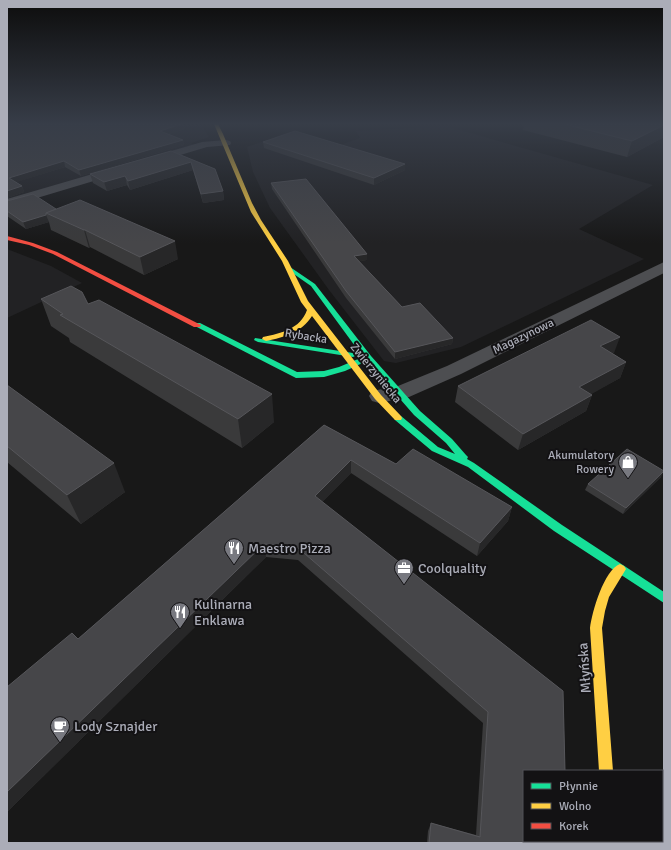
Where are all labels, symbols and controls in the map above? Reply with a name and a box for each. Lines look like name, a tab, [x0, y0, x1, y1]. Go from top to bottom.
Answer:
street label: Magazynowa	[490, 315, 556, 358]
street label: Rybacka	[284, 326, 328, 347]
street label: Zwierzyniecka	[347, 340, 405, 407]
place label: Akumulatory Rowery	[548, 448, 614, 477]
shop icon: Akumulatory Rowery	[617, 451, 639, 479]
restaurant icon: Maestro Pizza	[223, 537, 245, 565]
place label: Maestro Pizza	[248, 540, 331, 557]
office icon: Coolquality	[393, 557, 415, 585]
place label: Coolquality	[418, 560, 487, 577]
place label: Kulinarna Enklawa	[194, 596, 252, 629]
restaurant icon: Kulinarna Enklawa	[169, 601, 191, 629]
street label: Młyńska	[574, 642, 595, 694]
cafe icon: Lody Sznajder	[49, 715, 71, 743]
place label: Lody Sznajder	[74, 718, 158, 735]
legend	[523, 770, 663, 842]
text: Płynnie	[559, 779, 598, 794]
text: Wolno	[559, 799, 591, 814]
text: Korek	[559, 819, 588, 834]

